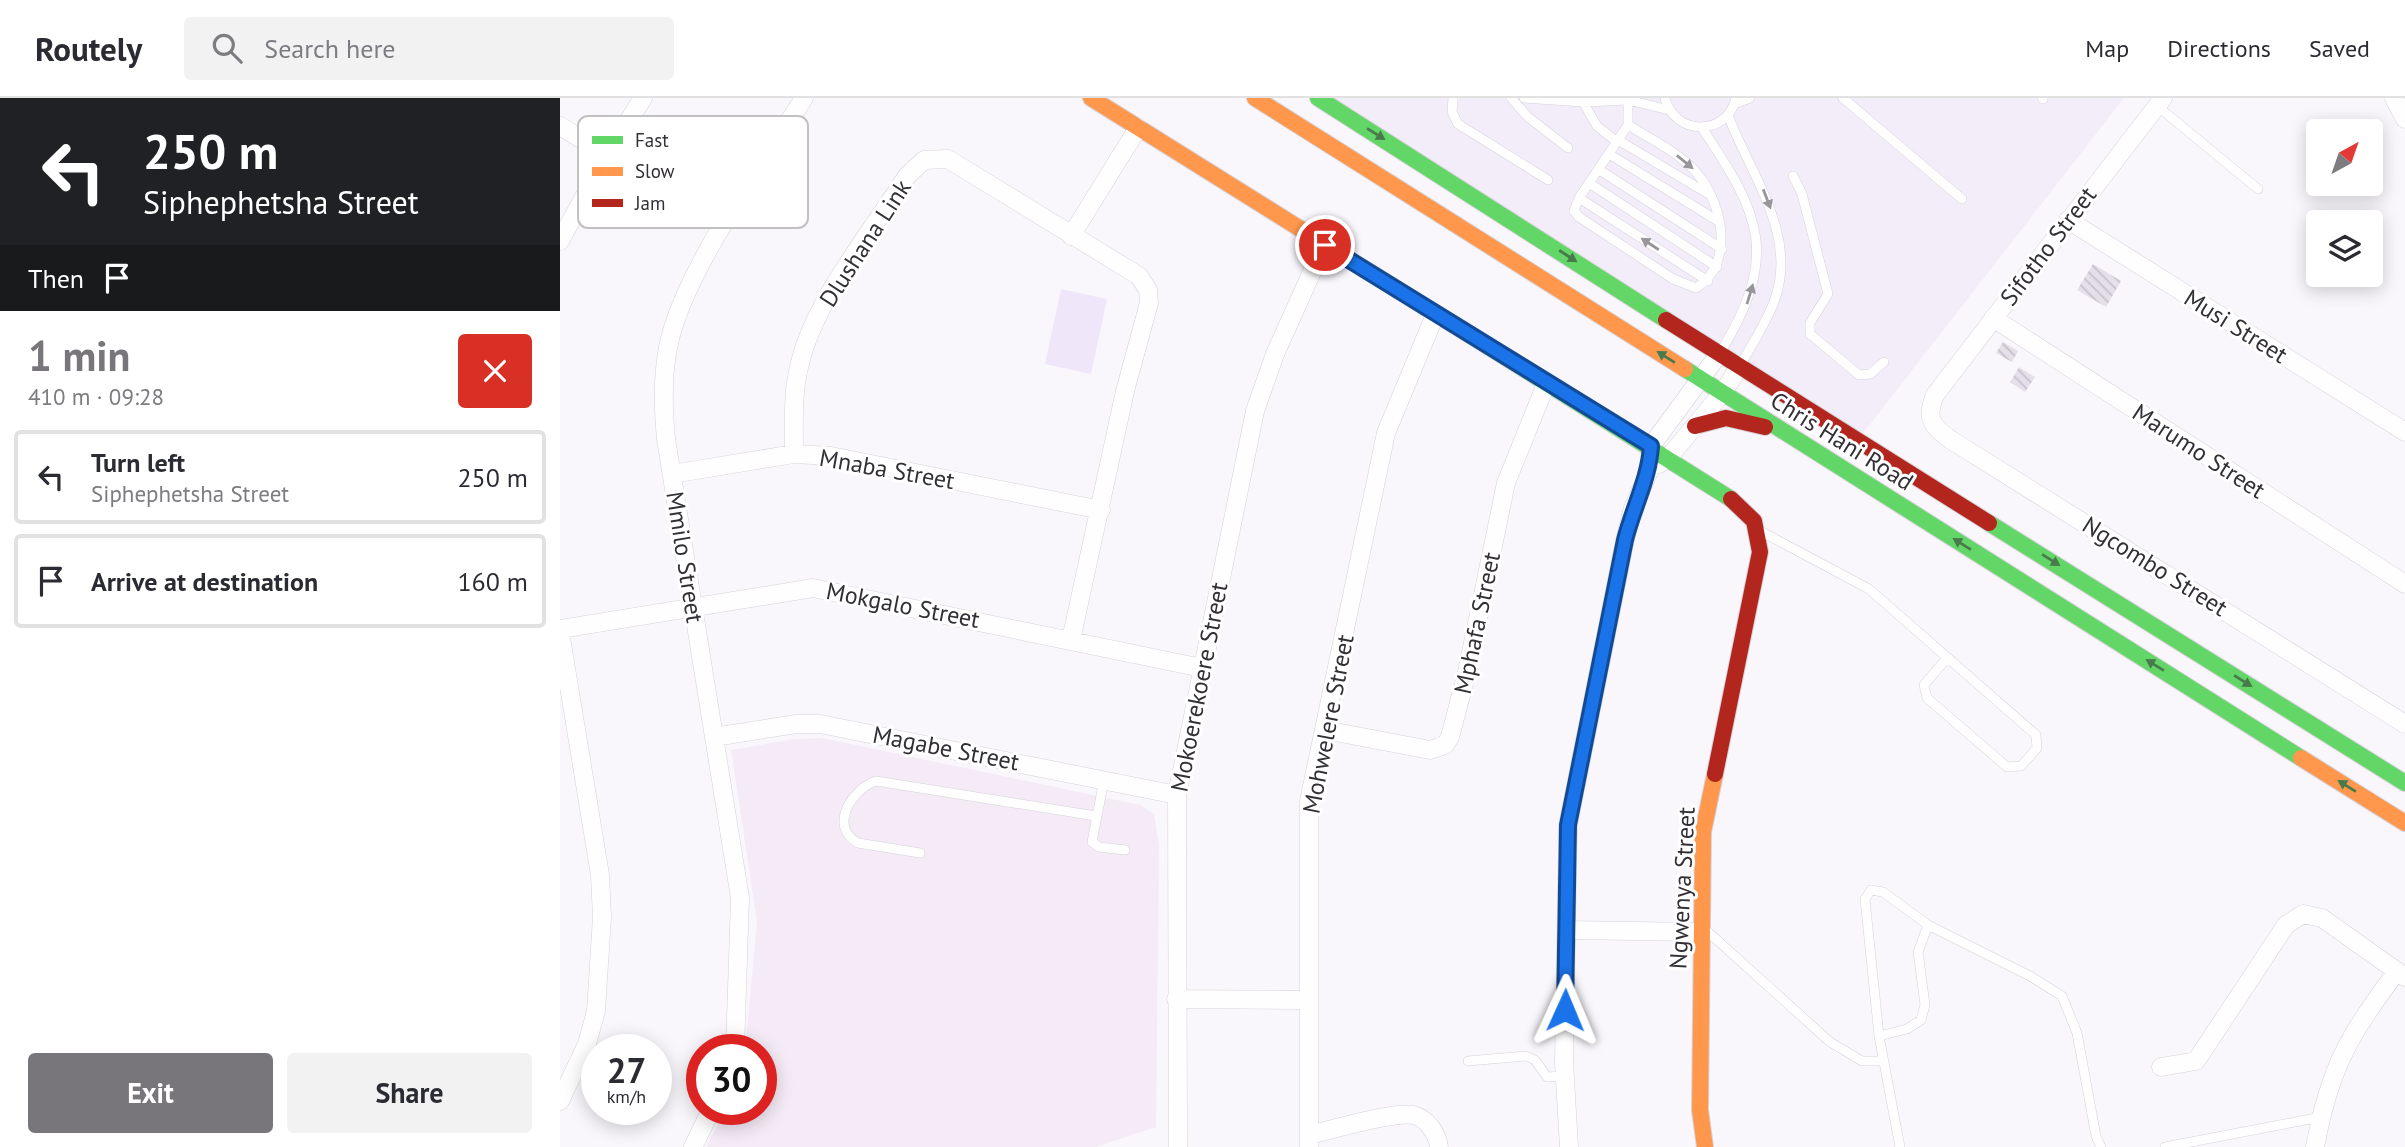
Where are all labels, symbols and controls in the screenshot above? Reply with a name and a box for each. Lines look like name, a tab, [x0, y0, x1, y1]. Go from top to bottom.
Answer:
search box	[184, 17, 674, 80]
text: Routely	[35, 27, 142, 70]
icon: search	[208, 29, 246, 67]
text: Search here	[264, 32, 395, 65]
text: Map	[2085, 33, 2129, 64]
text: Directions	[2167, 33, 2271, 64]
text: Saved	[2309, 33, 2370, 64]
legend	[578, 116, 808, 228]
text: 250 m	[143, 119, 278, 183]
north arrow	[2306, 119, 2384, 196]
map controls	[2306, 119, 2383, 287]
icon: left	[28, 126, 119, 217]
text: Fast	[635, 128, 669, 152]
one-way arrow	[1366, 128, 1386, 141]
one-way arrow	[1675, 155, 1693, 170]
text: Slow	[635, 159, 675, 183]
street label: Dlushana Link	[812, 173, 918, 313]
street label: Sifotho Street	[1993, 180, 2103, 312]
text: Siphephetsha Street	[143, 181, 419, 223]
one-way arrow	[1761, 189, 1772, 210]
text: Jam	[634, 191, 665, 215]
button: layers	[2306, 210, 2383, 287]
pin	[1295, 215, 1355, 275]
icon: arrive	[1306, 226, 1344, 264]
one-way arrow	[1641, 237, 1659, 251]
one-way arrow	[1558, 250, 1578, 263]
icon: arrive	[98, 259, 136, 297]
text: Then	[28, 262, 84, 295]
street label: Musi Street	[2179, 282, 2293, 370]
one-way arrow	[1745, 283, 1755, 304]
text: 1 min	[28, 328, 130, 383]
button: close	[458, 334, 532, 408]
one-way arrow	[1657, 351, 1676, 364]
text: 410 m · 09:28	[28, 382, 164, 411]
street label: Chris Hani Road	[1765, 385, 1919, 497]
street label: Marumo Street	[2127, 397, 2271, 505]
street label: Mnaba Street	[817, 442, 957, 496]
text: Turn left	[91, 446, 185, 479]
icon: left	[32, 458, 70, 496]
text: 250 m	[457, 461, 528, 494]
text: Siphephetsha Street	[91, 479, 289, 508]
street label: Mmilo Street	[659, 489, 711, 625]
street label: Ngcombo Street	[2077, 509, 2233, 623]
one-way arrow	[1953, 537, 1972, 550]
street label: Mphafa Street	[1447, 549, 1507, 697]
one-way arrow	[2041, 553, 2060, 566]
icon: arrive	[32, 562, 70, 600]
text: Arrive at destination	[91, 565, 318, 598]
text: 160 m	[457, 565, 528, 598]
street label: Mokgalo Street	[824, 575, 982, 635]
street label: Mokoerekoere Street	[1163, 580, 1235, 794]
street label: Mohwelere Street	[1295, 632, 1361, 816]
one-way arrow	[2146, 658, 2164, 672]
one-way arrow	[2234, 675, 2253, 688]
street label: Magabe Street	[870, 719, 1022, 777]
one-way arrow	[2338, 780, 2357, 793]
street label: Ngwenya Street	[1662, 806, 1702, 970]
position arrow	[1528, 973, 1602, 1047]
speed limit sign: 30	[686, 1034, 777, 1125]
text: 27	[607, 1047, 646, 1093]
button: Exit	[28, 1053, 273, 1133]
button: Share	[287, 1053, 532, 1133]
text: km/h	[607, 1085, 646, 1108]

